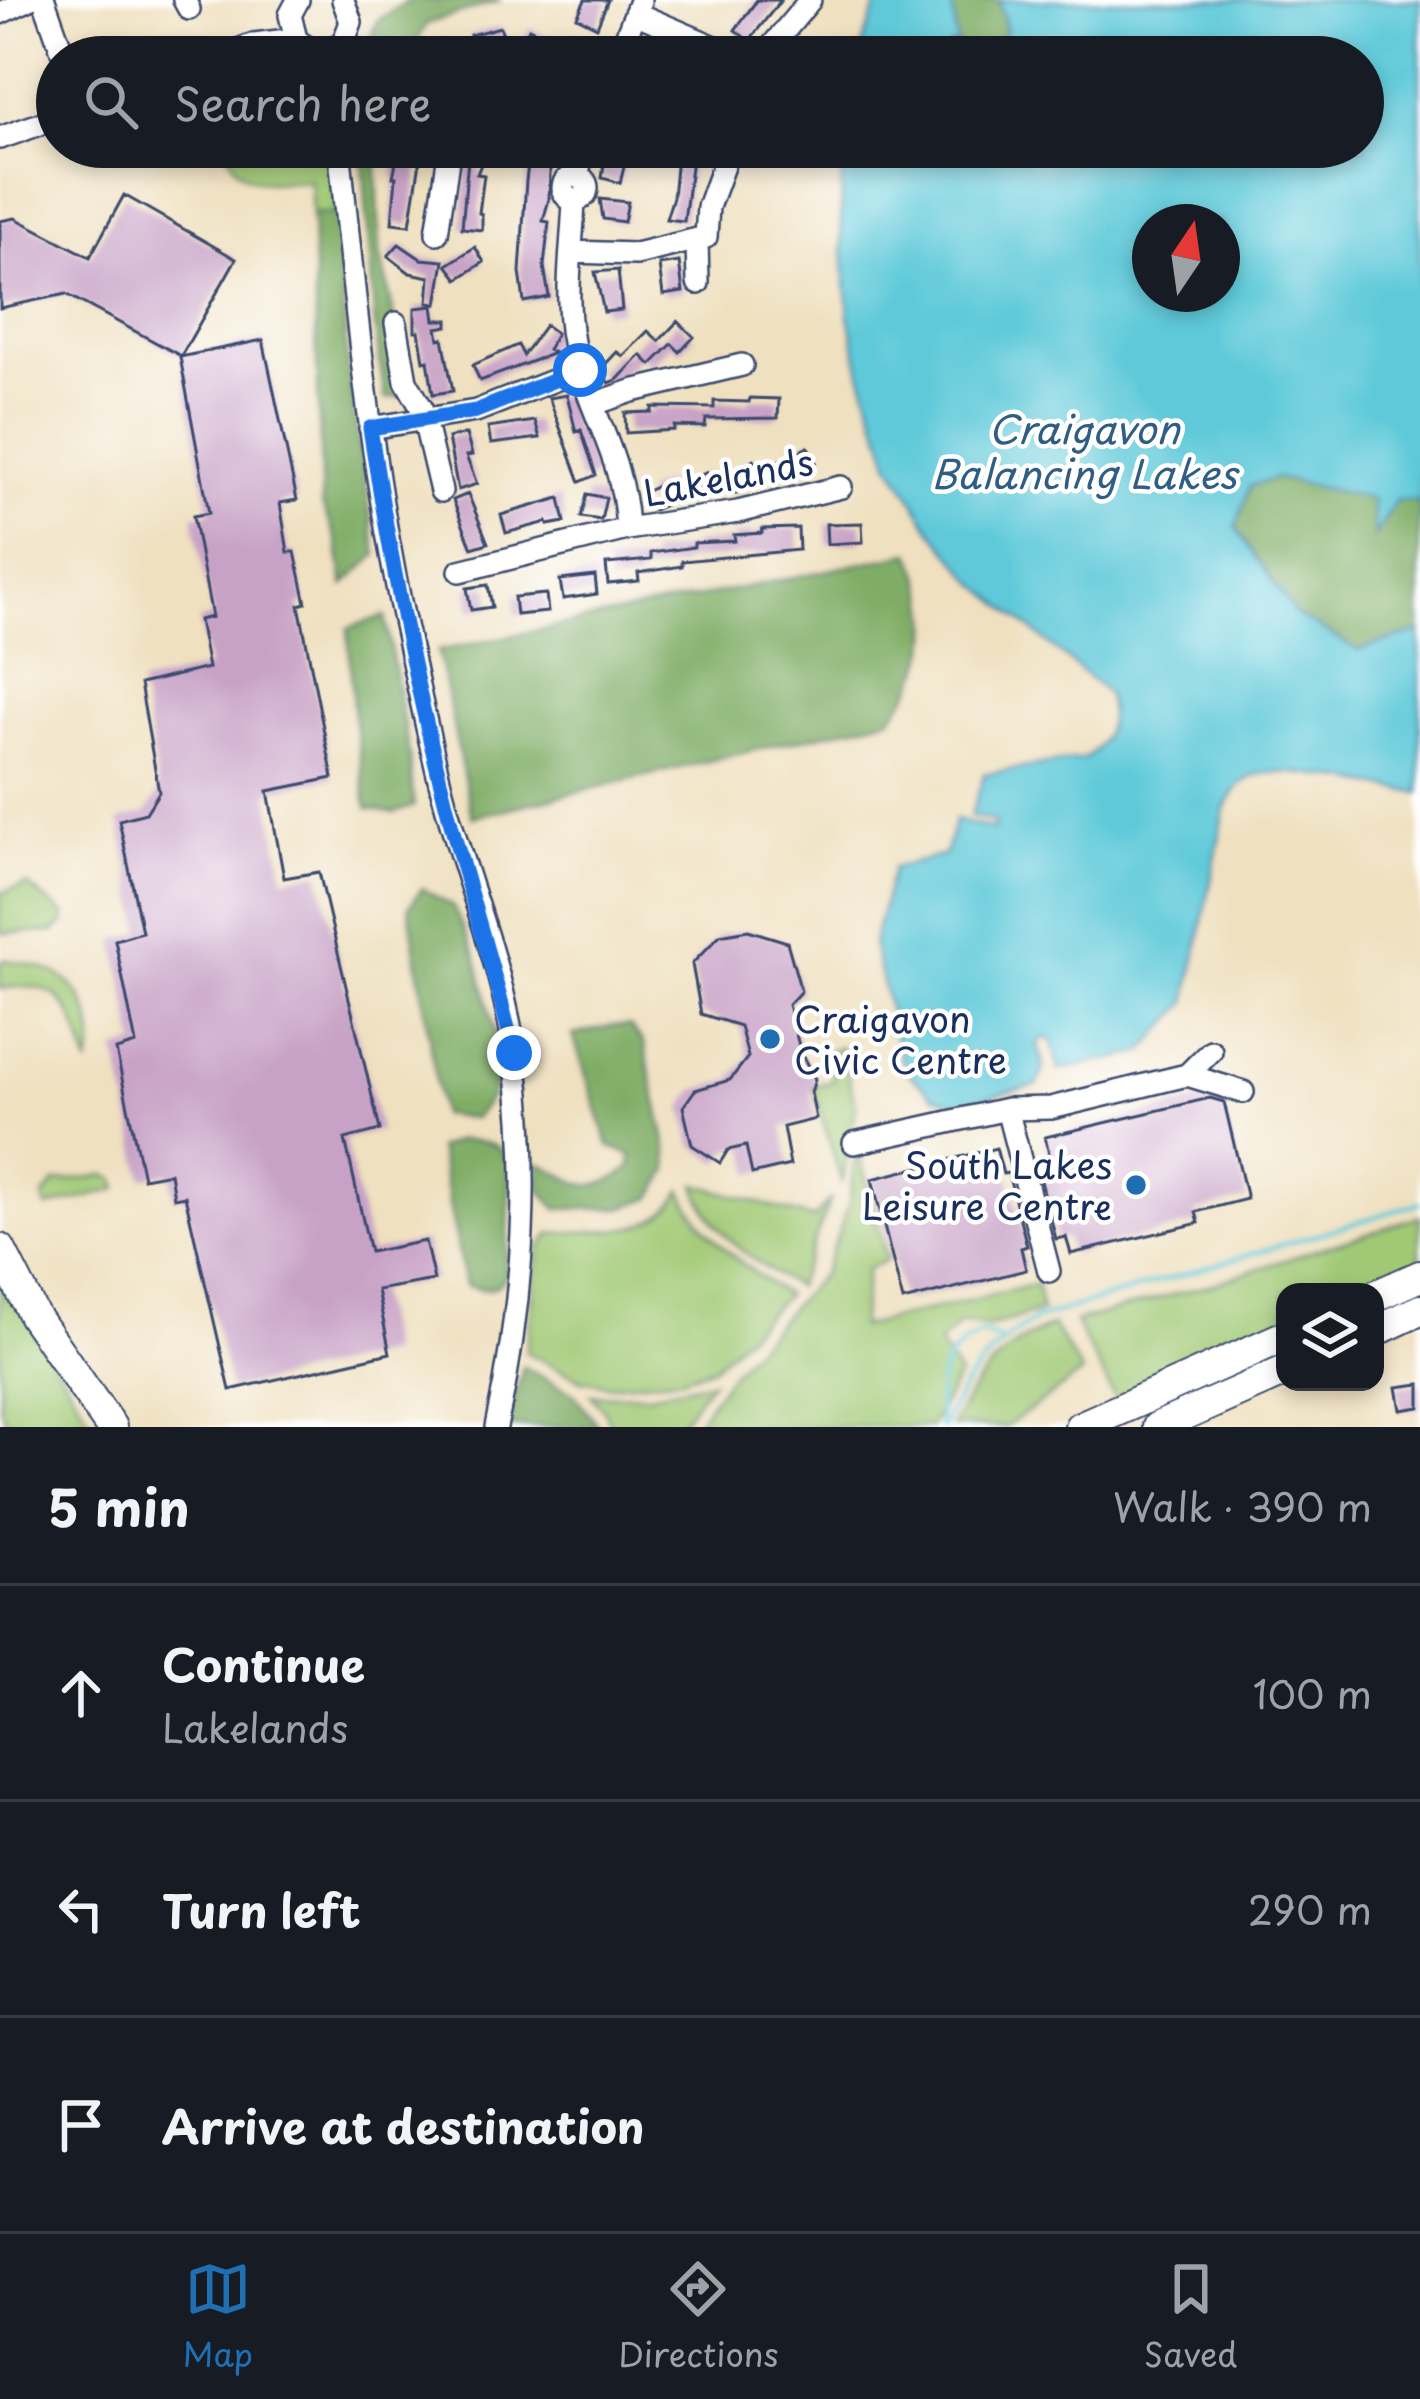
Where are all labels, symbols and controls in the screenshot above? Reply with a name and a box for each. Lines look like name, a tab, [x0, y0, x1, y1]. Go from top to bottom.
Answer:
search box	[36, 36, 1384, 168]
text: Search here	[174, 68, 431, 136]
icon: search	[78, 69, 144, 135]
north arrow	[1132, 204, 1240, 312]
route start	[553, 343, 607, 397]
water label: Craigavon Balancing Lakes	[931, 398, 1240, 502]
street label: Lakelands	[638, 433, 818, 519]
place label: Craigavon Civic Centre	[794, 991, 1007, 1086]
route end	[487, 1026, 541, 1080]
marker: Craigavon Civic Centre	[757, 1026, 783, 1052]
place label: South Lakes Leisure Centre	[862, 1137, 1112, 1232]
marker: South Lakes Leisure Centre	[1123, 1172, 1149, 1198]
map controls	[1276, 1283, 1384, 1391]
button: layers	[1276, 1283, 1384, 1391]
text: 5 min	[48, 1467, 190, 1544]
text: Walk · 390 m	[1113, 1476, 1372, 1535]
text: Continue	[162, 1629, 365, 1697]
icon: ahead	[48, 1660, 114, 1726]
text: 100 m	[1253, 1663, 1372, 1722]
text: Lakelands	[162, 1697, 348, 1756]
text: Turn left	[162, 1875, 361, 1943]
icon: left	[48, 1876, 114, 1942]
text: 290 m	[1248, 1879, 1372, 1938]
text: Arrive at destination	[162, 2091, 645, 2159]
icon: arrive	[48, 2092, 114, 2158]
tab: Map	[183, 2256, 253, 2378]
tab: Directions	[618, 2256, 779, 2378]
tab: Saved	[1144, 2256, 1237, 2378]

